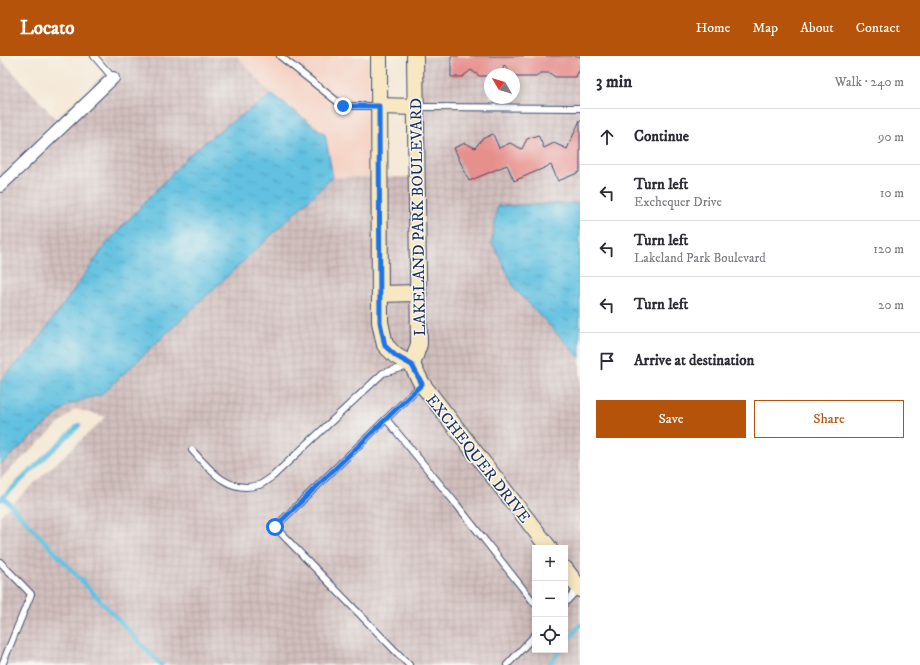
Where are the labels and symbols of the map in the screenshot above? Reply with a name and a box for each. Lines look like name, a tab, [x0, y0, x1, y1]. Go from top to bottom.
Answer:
north arrow	[484, 68, 520, 104]
route end	[334, 97, 352, 115]
street label: LAKELAND PARK BOULEVARD	[406, 98, 430, 336]
street label: EXCHEQUER DRIVE	[422, 390, 535, 527]
route start	[266, 518, 284, 536]

